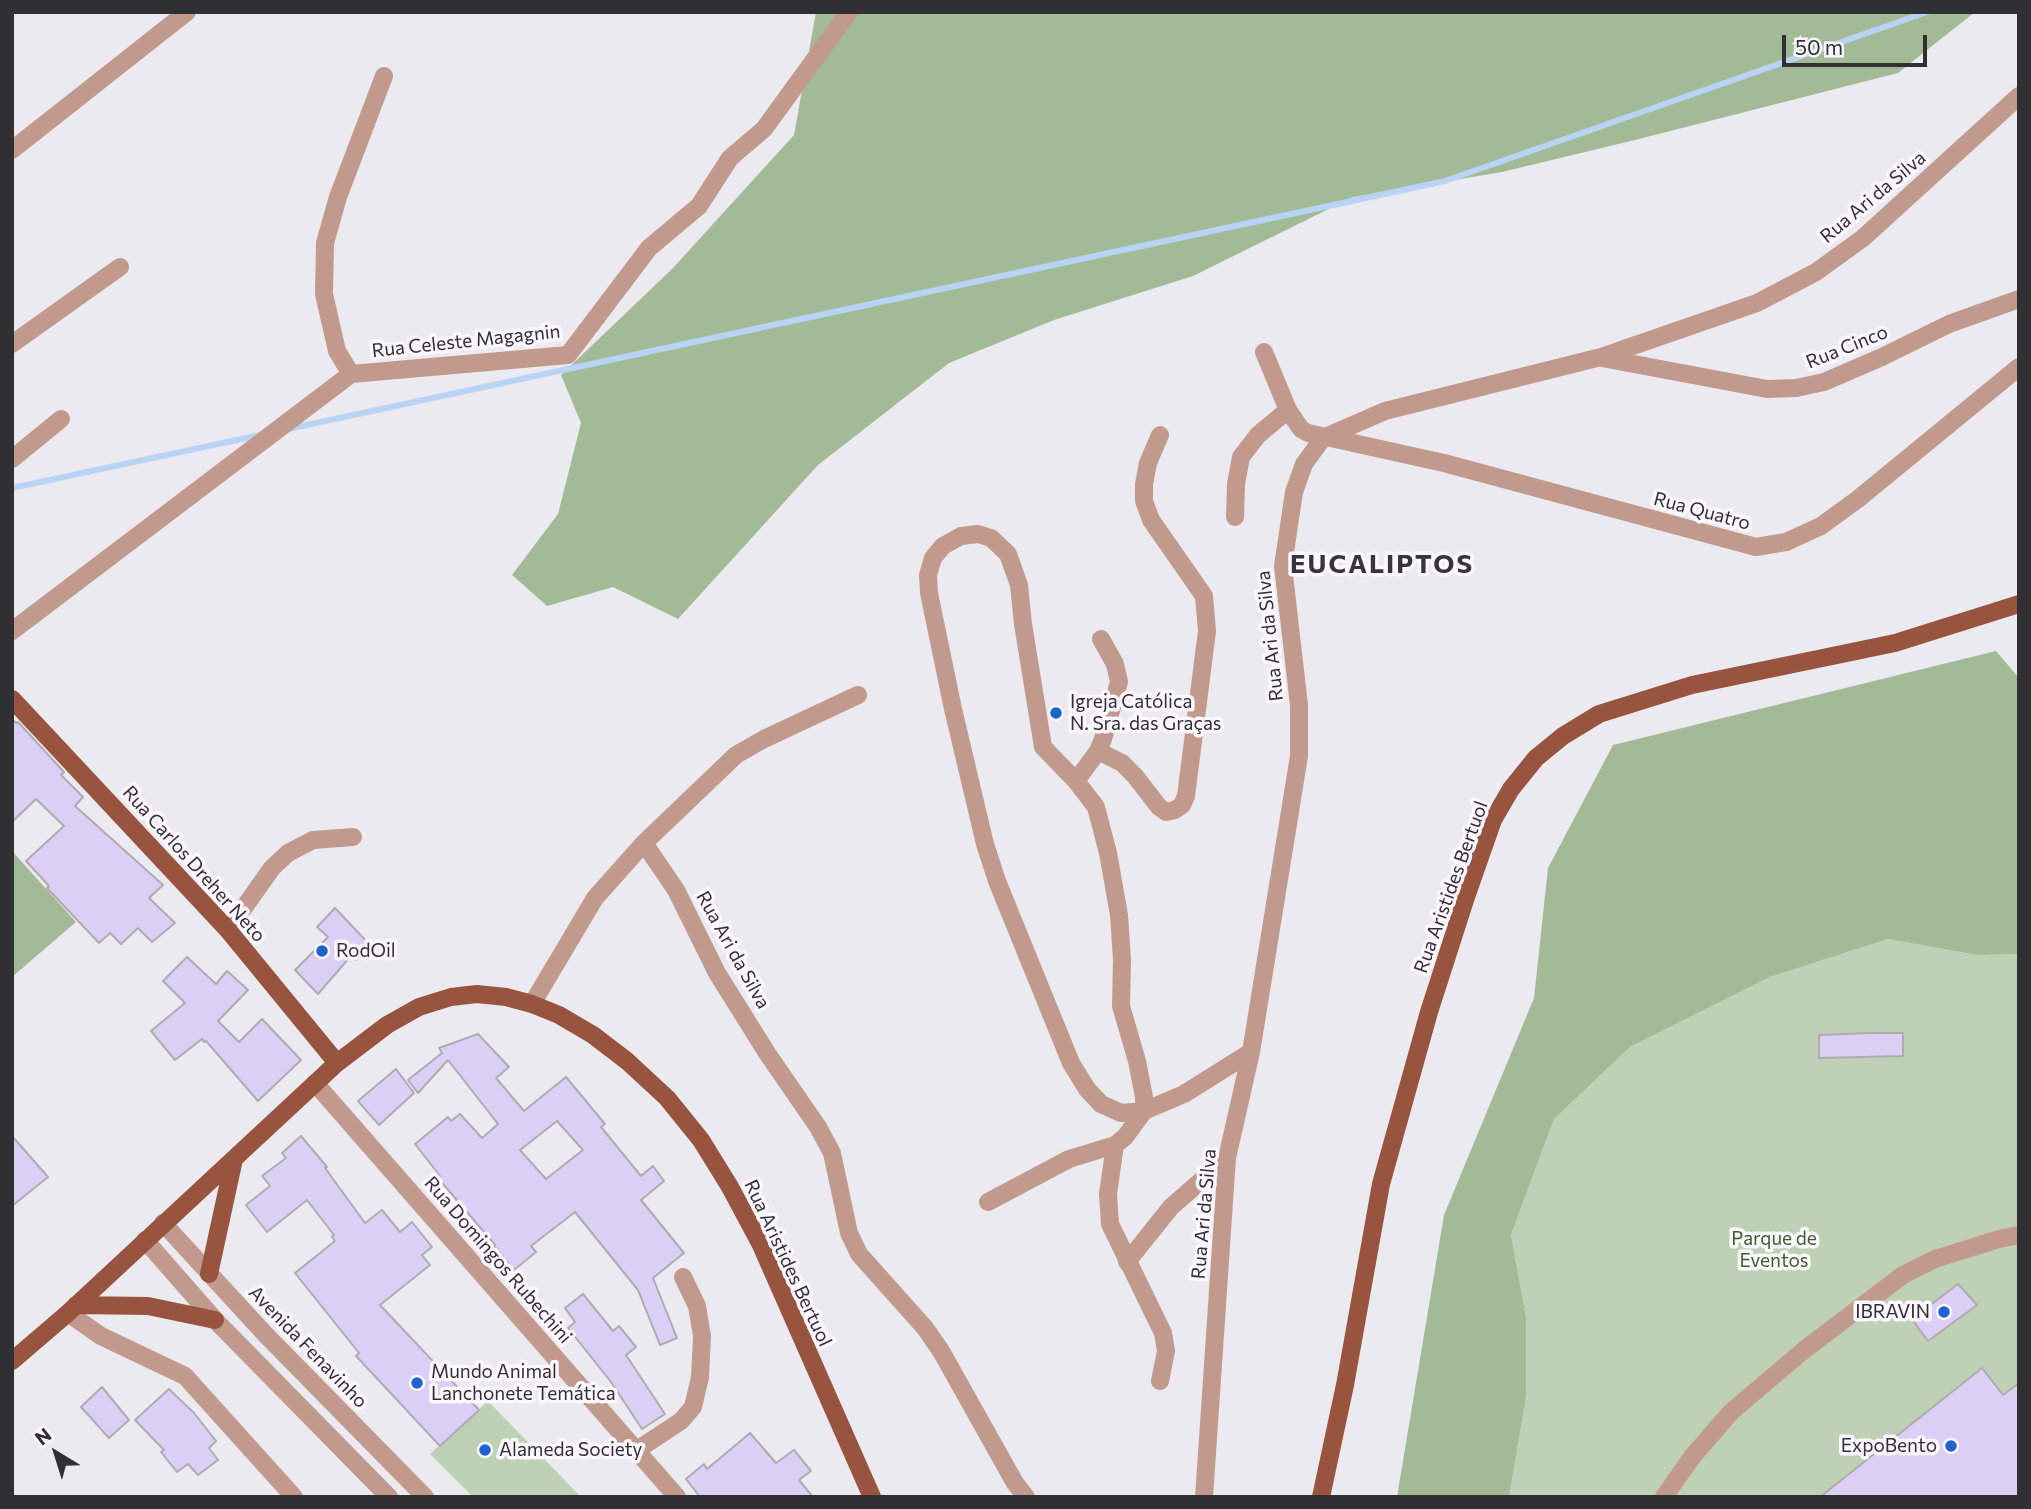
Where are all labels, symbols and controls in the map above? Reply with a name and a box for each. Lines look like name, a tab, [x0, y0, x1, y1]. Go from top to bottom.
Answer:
scale bar	[1786, 21, 1931, 65]
text: 50 m	[1795, 34, 1843, 59]
street label: Rua Ari da Silva	[1816, 146, 1930, 248]
street label: Rua Celeste Magagnin	[371, 320, 561, 362]
street label: Rua Cinco	[1803, 320, 1891, 374]
street label: Rua Quatro	[1651, 487, 1753, 535]
district label: EUCALIPTOS	[1291, 548, 1473, 580]
street label: Rua Ari da Silva	[1252, 570, 1288, 702]
place label: Igreja Católica N. Sra. das Graças	[1070, 691, 1221, 735]
marker: Igreja Católica N. Sra. das Graças	[1048, 705, 1064, 721]
street label: Rua Carlos Dreher Neto	[118, 781, 270, 947]
street label: Rua Aristides Bertuol	[1409, 798, 1493, 976]
street label: Rua Ari da Silva	[691, 887, 775, 1013]
place label: RodOil	[336, 940, 396, 962]
marker: RodOil	[314, 943, 330, 959]
street label: Rua Ari da Silva	[1187, 1148, 1221, 1280]
street label: Rua Domingos Rubechini	[419, 1172, 577, 1348]
street label: Rua Aristides Bertuol	[739, 1176, 837, 1350]
park label: Parque de Eventos	[1731, 1228, 1817, 1272]
street label: Avenida Fenavinho	[244, 1281, 372, 1413]
place label: IBRAVIN	[1855, 1301, 1930, 1323]
marker: IBRAVIN	[1936, 1304, 1952, 1320]
place label: Mundo Animal Lanchonete Temática	[431, 1361, 616, 1405]
marker: Mundo Animal Lanchonete Temática	[409, 1375, 425, 1391]
north arrow	[21, 1418, 91, 1488]
text: N	[30, 1423, 55, 1450]
place label: ExpoBento	[1841, 1435, 1937, 1457]
marker: ExpoBento	[1943, 1438, 1959, 1454]
place label: Alameda Society	[499, 1439, 642, 1461]
marker: Alameda Society	[477, 1442, 493, 1458]

